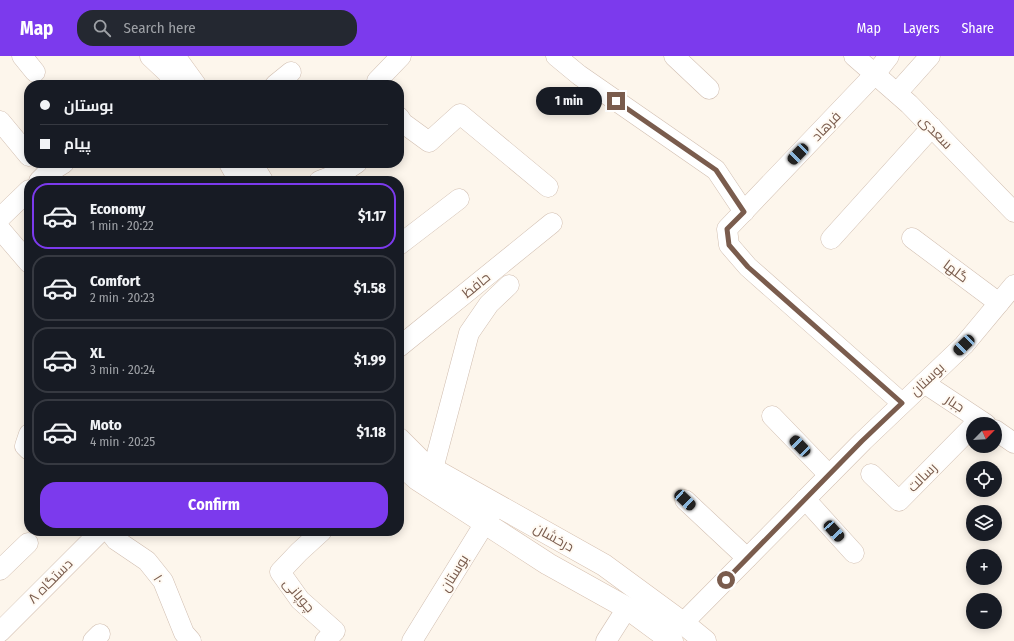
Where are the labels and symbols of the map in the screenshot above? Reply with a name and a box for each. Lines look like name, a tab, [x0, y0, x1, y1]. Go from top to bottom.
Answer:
callout: 1 min	[536, 87, 602, 115]
route end	[607, 92, 625, 110]
street label: فرهاد	[808, 108, 845, 145]
street label: سعدی	[915, 112, 956, 153]
car	[785, 141, 811, 167]
street label: گلها	[940, 256, 972, 286]
street label: حافظ	[459, 269, 494, 302]
car	[951, 332, 977, 358]
street label: بوستان	[907, 359, 948, 400]
street label: جبار	[941, 390, 968, 416]
north arrow	[966, 417, 1002, 453]
car	[787, 433, 813, 459]
street label: رسالت	[904, 459, 941, 496]
car	[672, 487, 698, 513]
car	[822, 518, 846, 544]
street label: درخشان	[531, 519, 577, 555]
street label: بوستان	[436, 551, 472, 595]
street label: ۸ دستگاه	[24, 555, 76, 607]
street label: ۱۰	[149, 571, 168, 587]
route start	[717, 571, 735, 589]
street label: چوپانی	[278, 575, 318, 617]

